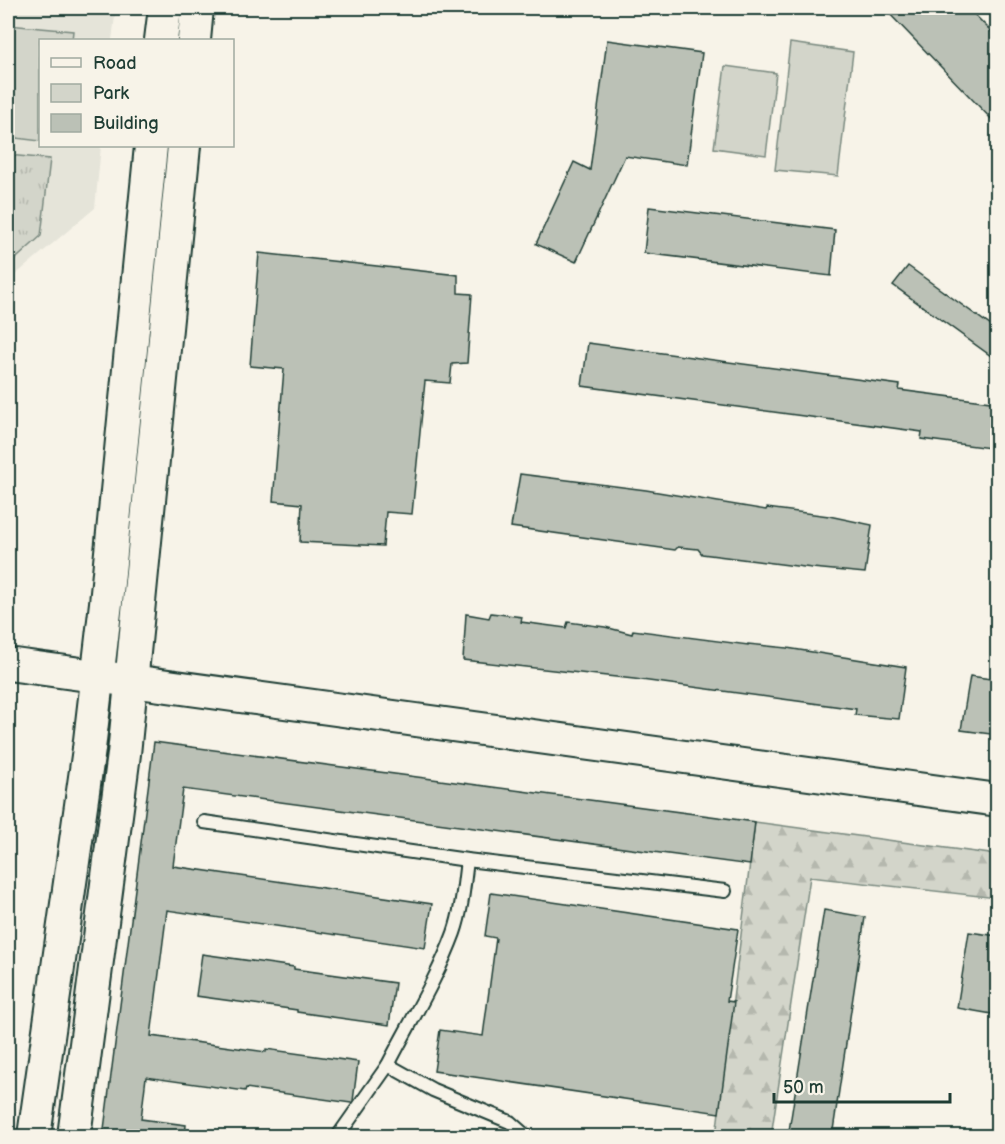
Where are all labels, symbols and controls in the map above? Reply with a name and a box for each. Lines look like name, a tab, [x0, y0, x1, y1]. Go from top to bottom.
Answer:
legend	[39, 39, 234, 147]
text: Road	[93, 53, 137, 74]
text: Park	[93, 83, 129, 104]
text: Building	[93, 113, 159, 134]
scale bar	[774, 1066, 950, 1104]
text: 50 m	[783, 1077, 824, 1098]

